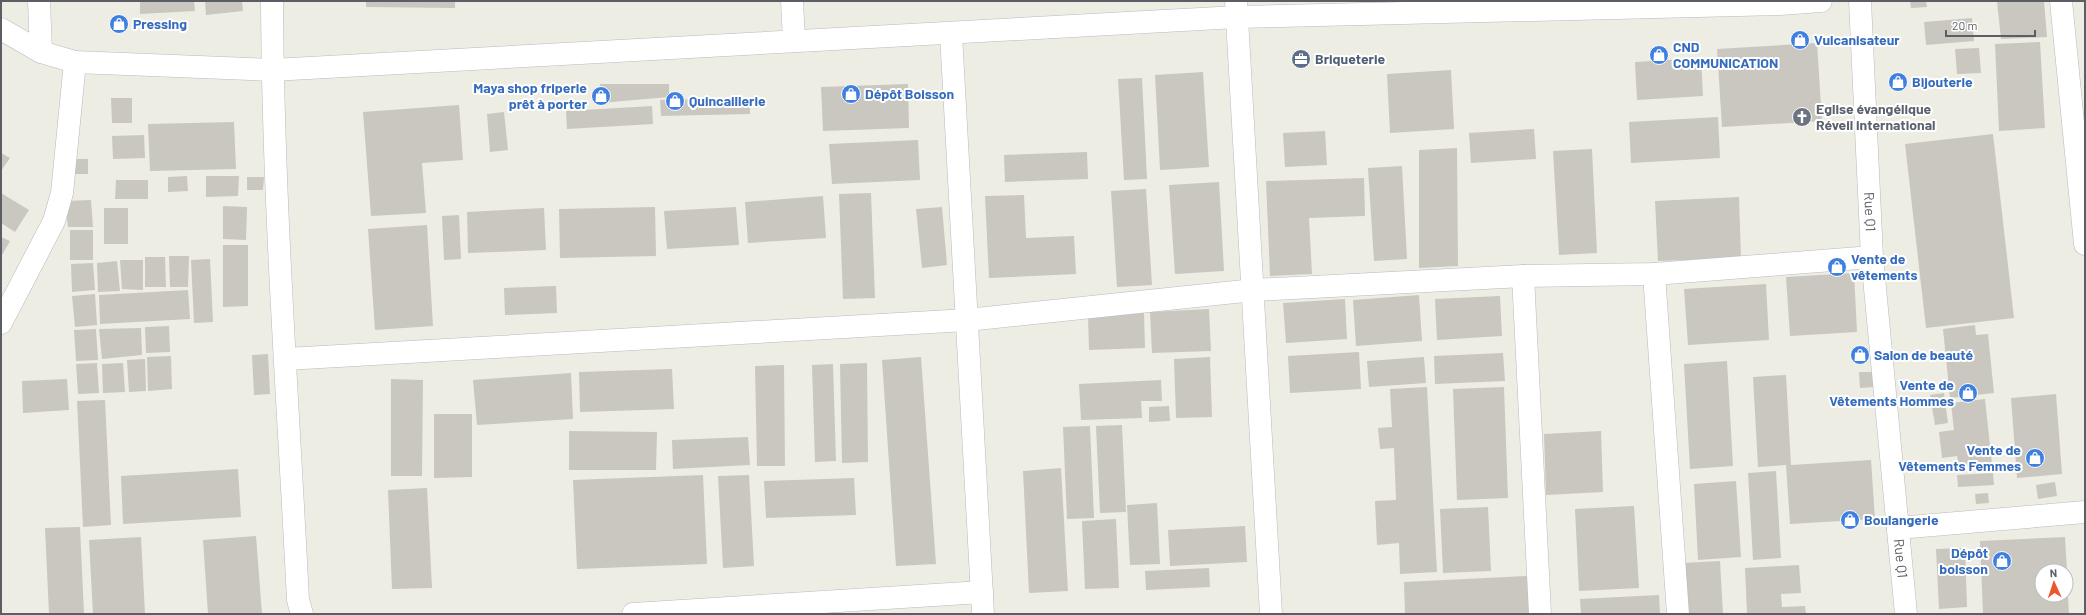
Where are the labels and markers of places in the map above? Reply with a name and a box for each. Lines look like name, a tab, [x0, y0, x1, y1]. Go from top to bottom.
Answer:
shop icon: Pressing	[108, 13, 130, 35]
place label: Pressing	[133, 15, 187, 32]
shop icon: Vulcanisateur	[1789, 29, 1811, 51]
place label: Vulcanisateur	[1814, 31, 1900, 48]
place label: CND COMMUNICATION	[1673, 38, 1778, 71]
shop icon: CND COMMUNICATION	[1648, 44, 1670, 66]
office icon: Briqueterie	[1290, 48, 1312, 70]
place label: Briqueterie	[1315, 50, 1385, 67]
shop icon: Bijouterie	[1887, 71, 1909, 93]
place label: Bijouterie	[1912, 73, 1973, 90]
place label: Maya shop friperie prêt à porter	[473, 79, 588, 112]
shop icon: Dépôt Boisson	[840, 83, 862, 105]
shop icon: Maya shop friperie prêt à porter	[590, 85, 612, 107]
place label: Dépôt Boisson	[865, 85, 954, 102]
shop icon: Quincaillerie	[664, 90, 686, 112]
place label: Quincaillerie	[689, 92, 766, 109]
place label: Eglise évangélique Réveil international	[1816, 100, 1935, 133]
church icon: Eglise évangélique Réveil international	[1791, 106, 1813, 128]
place label: Vente de vêtements	[1851, 250, 1917, 283]
shop icon: Vente de vêtements	[1826, 256, 1848, 278]
shop icon: Salon de beauté	[1849, 344, 1871, 366]
place label: Salon de beauté	[1874, 346, 1973, 363]
place label: Vente de Vêtements Hommes	[1829, 376, 1954, 409]
shop icon: Vente de Vêtements Hommes	[1957, 382, 1979, 404]
place label: Vente de Vêtements Femmes	[1898, 441, 2021, 474]
shop icon: Vente de Vêtements Femmes	[2024, 447, 2046, 469]
shop icon: Boulangerie	[1839, 509, 1861, 531]
place label: Boulangerie	[1864, 511, 1939, 528]
place label: Dépôt boisson	[1939, 544, 1988, 577]
shop icon: Dépôt boisson	[1991, 550, 2013, 572]

